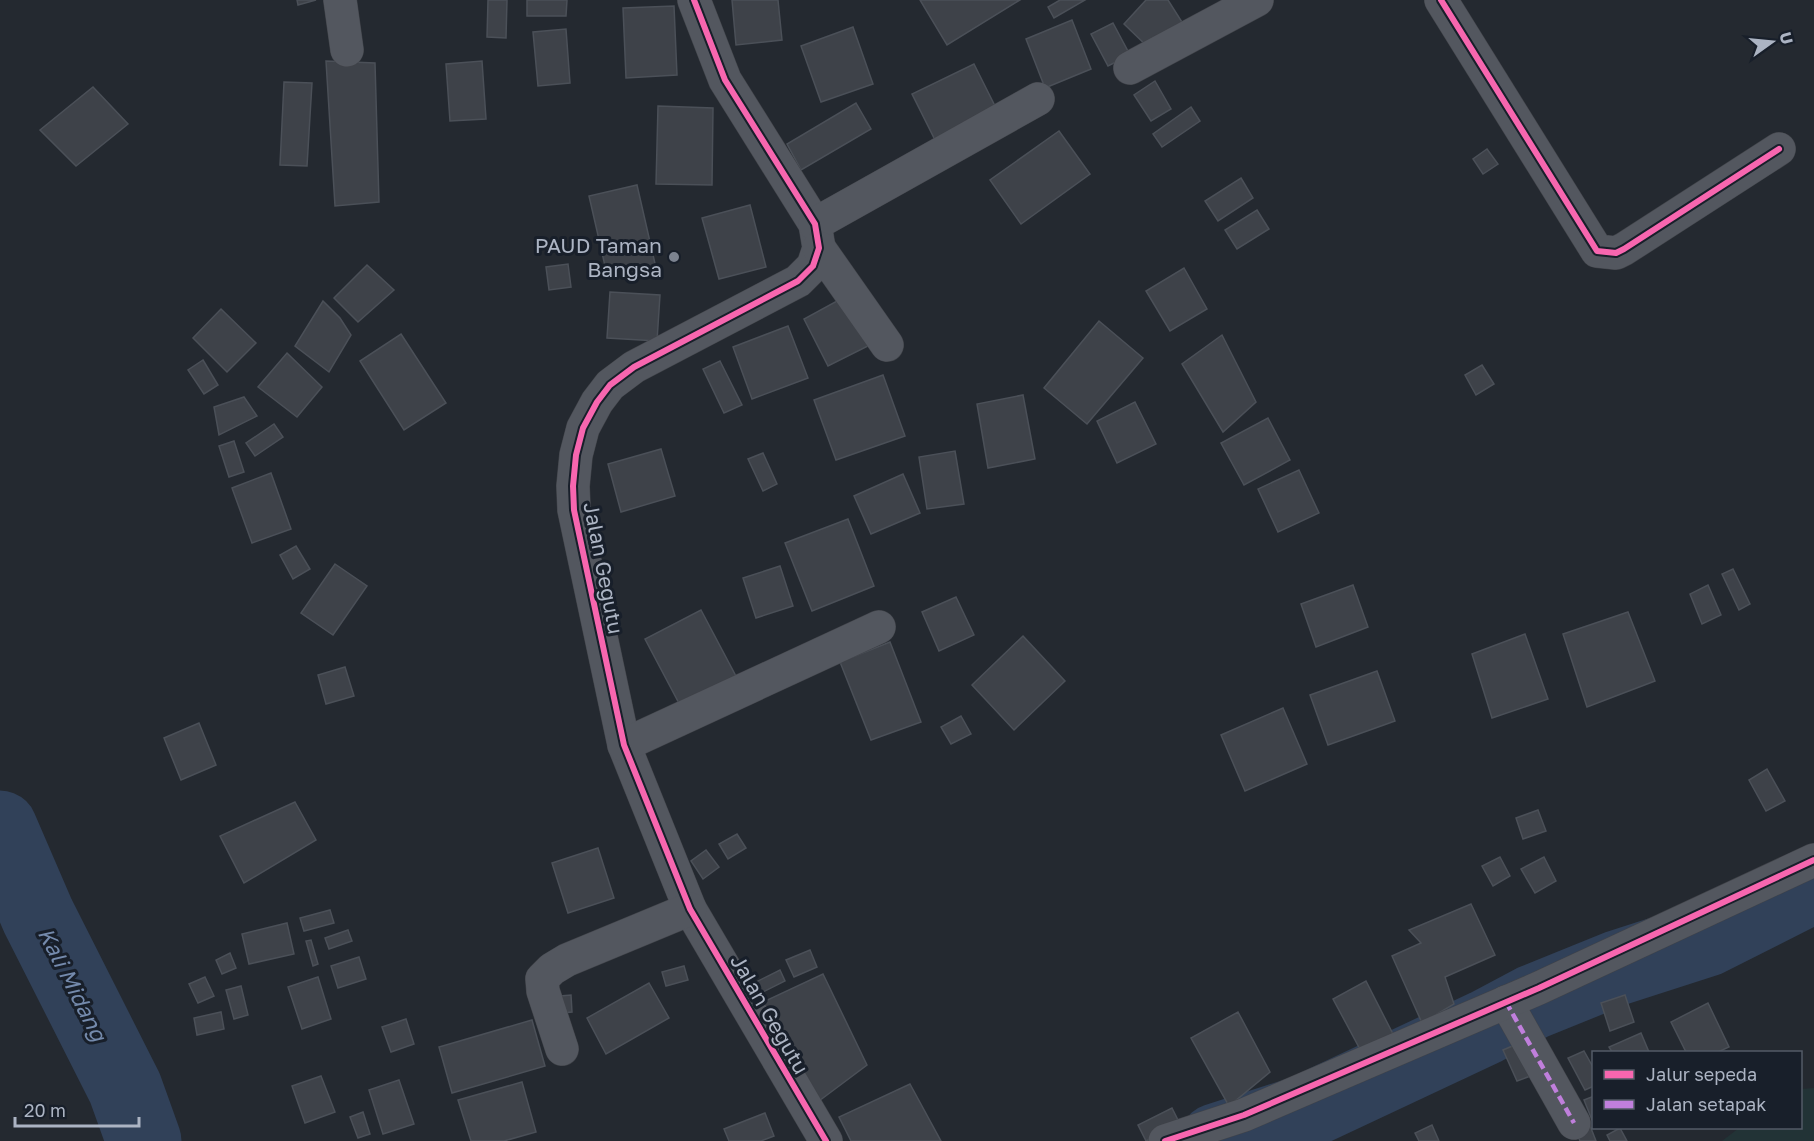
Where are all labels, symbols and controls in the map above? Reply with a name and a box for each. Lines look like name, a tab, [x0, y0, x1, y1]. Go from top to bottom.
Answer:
north arrow	[1742, 12, 1802, 72]
text: U	[1775, 30, 1798, 46]
place label: PAUD Taman Bangsa	[535, 232, 662, 282]
marker: PAUD Taman Bangsa	[667, 250, 681, 264]
street label: Jalan Gegutu	[578, 500, 630, 636]
water label: Kali Midang	[33, 923, 114, 1047]
street label: Jalan Gegutu	[725, 949, 815, 1079]
legend	[1592, 1051, 1802, 1129]
text: Jalur sepeda	[1646, 1063, 1757, 1085]
scale bar	[15, 1090, 140, 1128]
text: Jalan setapak	[1646, 1093, 1766, 1115]
text: 20 m	[24, 1099, 66, 1121]

